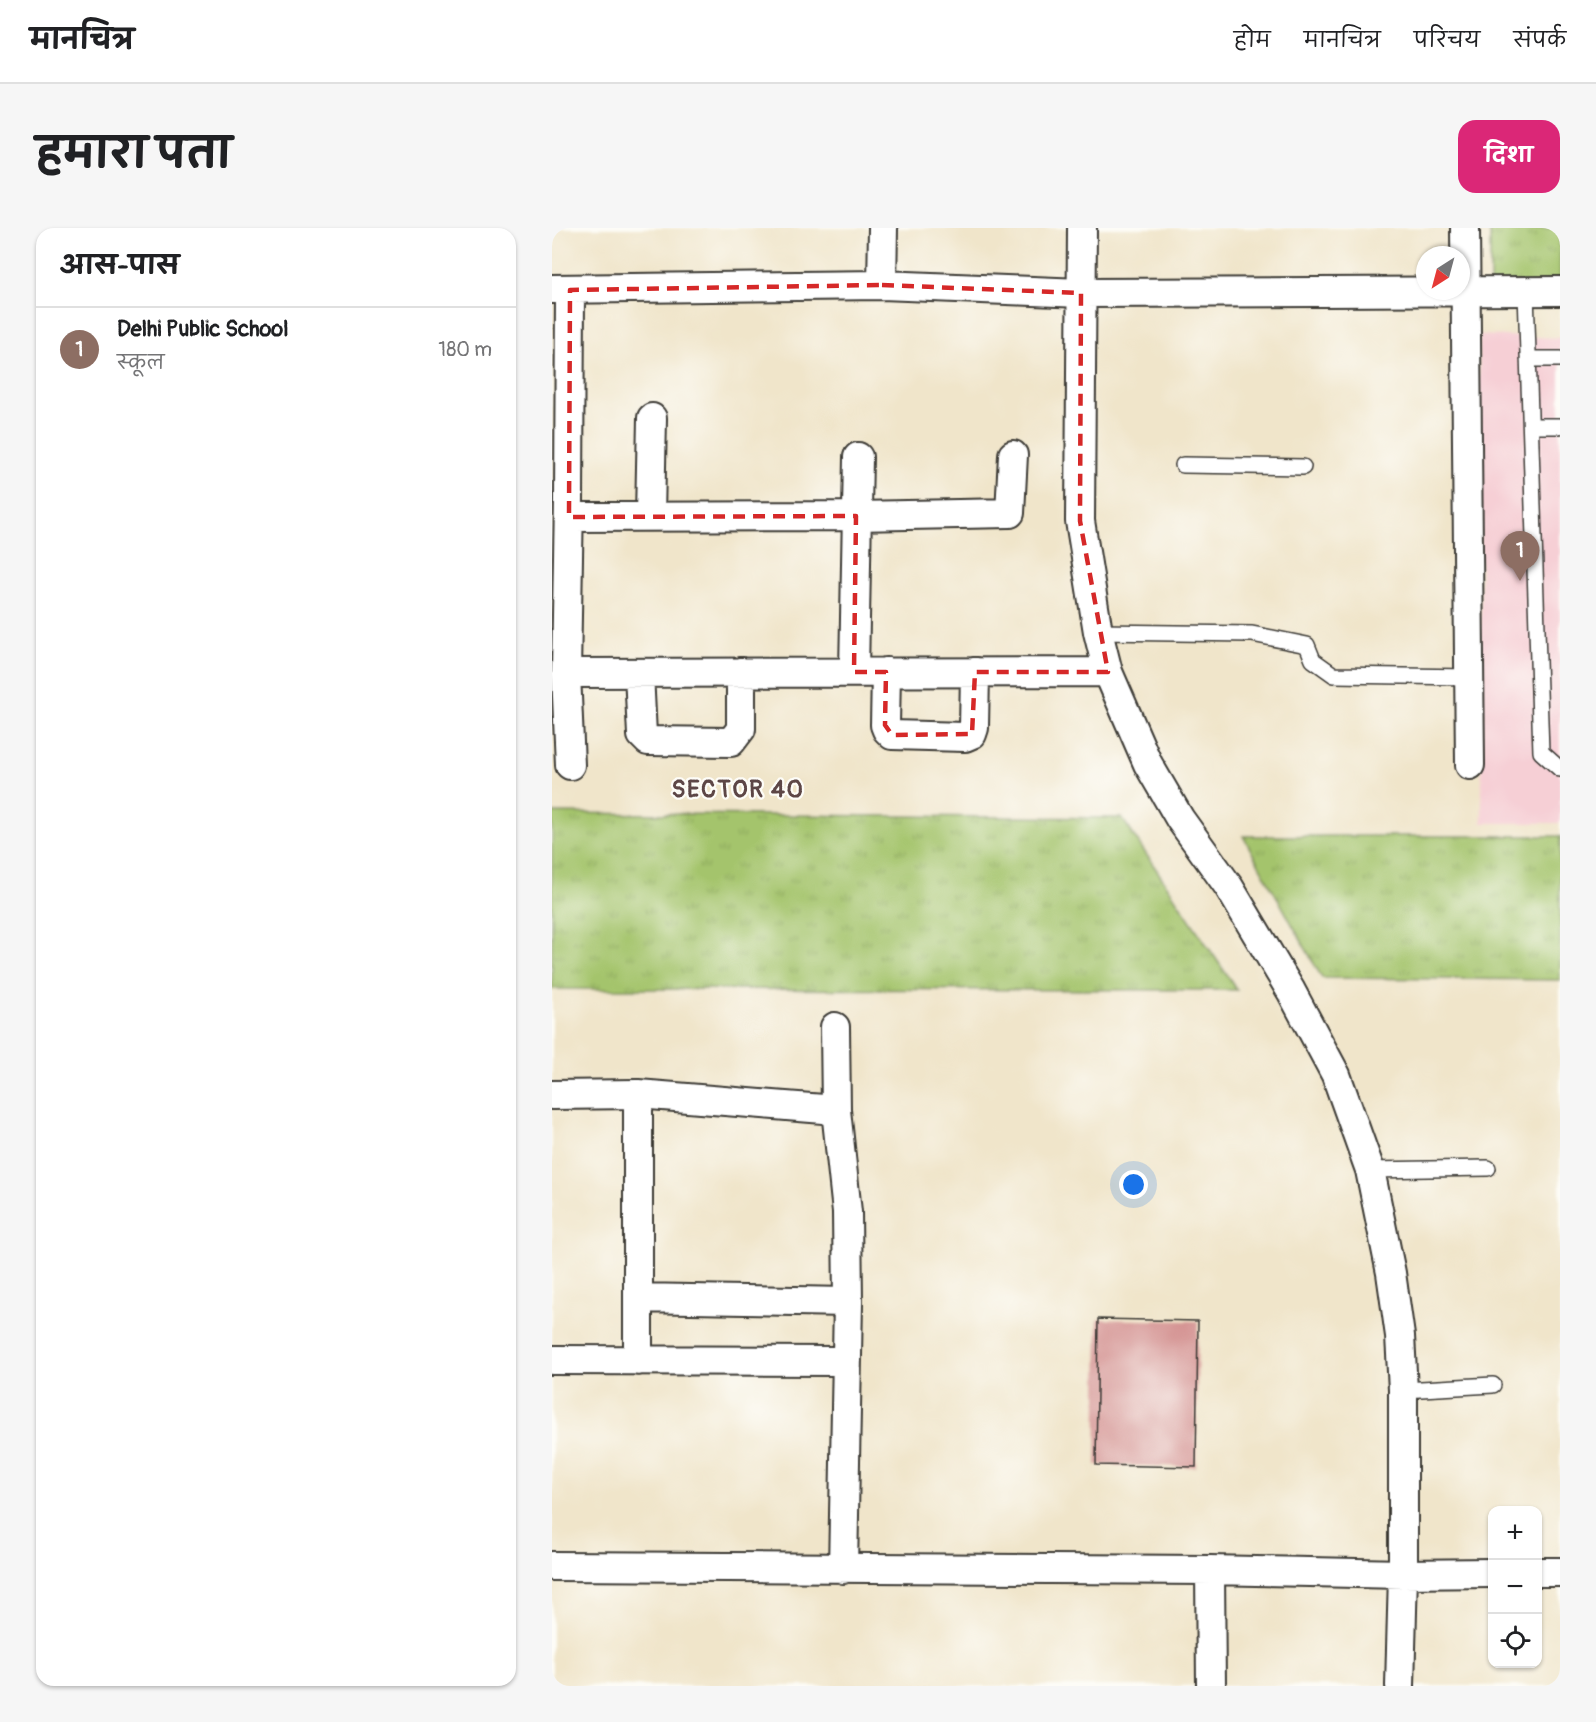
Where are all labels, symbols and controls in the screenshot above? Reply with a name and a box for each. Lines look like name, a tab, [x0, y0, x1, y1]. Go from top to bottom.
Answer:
text: मानचित्र	[30, 23, 134, 58]
text: होम	[1234, 27, 1271, 54]
text: मानचित्र	[1304, 27, 1381, 54]
text: परिचय	[1414, 27, 1480, 54]
text: संपर्क	[1513, 27, 1566, 54]
button: दिशा	[1458, 120, 1560, 193]
text: हमारा पता	[36, 128, 232, 180]
north arrow	[1416, 246, 1470, 300]
text: आस-पास	[60, 250, 179, 282]
text: Delhi Public School	[117, 315, 288, 343]
text: 1	[76, 337, 83, 362]
text: 180 m	[438, 337, 492, 362]
text: स्कूल	[117, 350, 165, 375]
pin: 1	[1500, 532, 1540, 581]
district label: SECTOR 40	[672, 775, 804, 804]
your location	[1119, 1170, 1148, 1199]
map controls	[1488, 1506, 1542, 1668]
button: +	[1488, 1506, 1542, 1560]
button: −	[1488, 1560, 1542, 1614]
button: locate	[1488, 1614, 1542, 1668]

